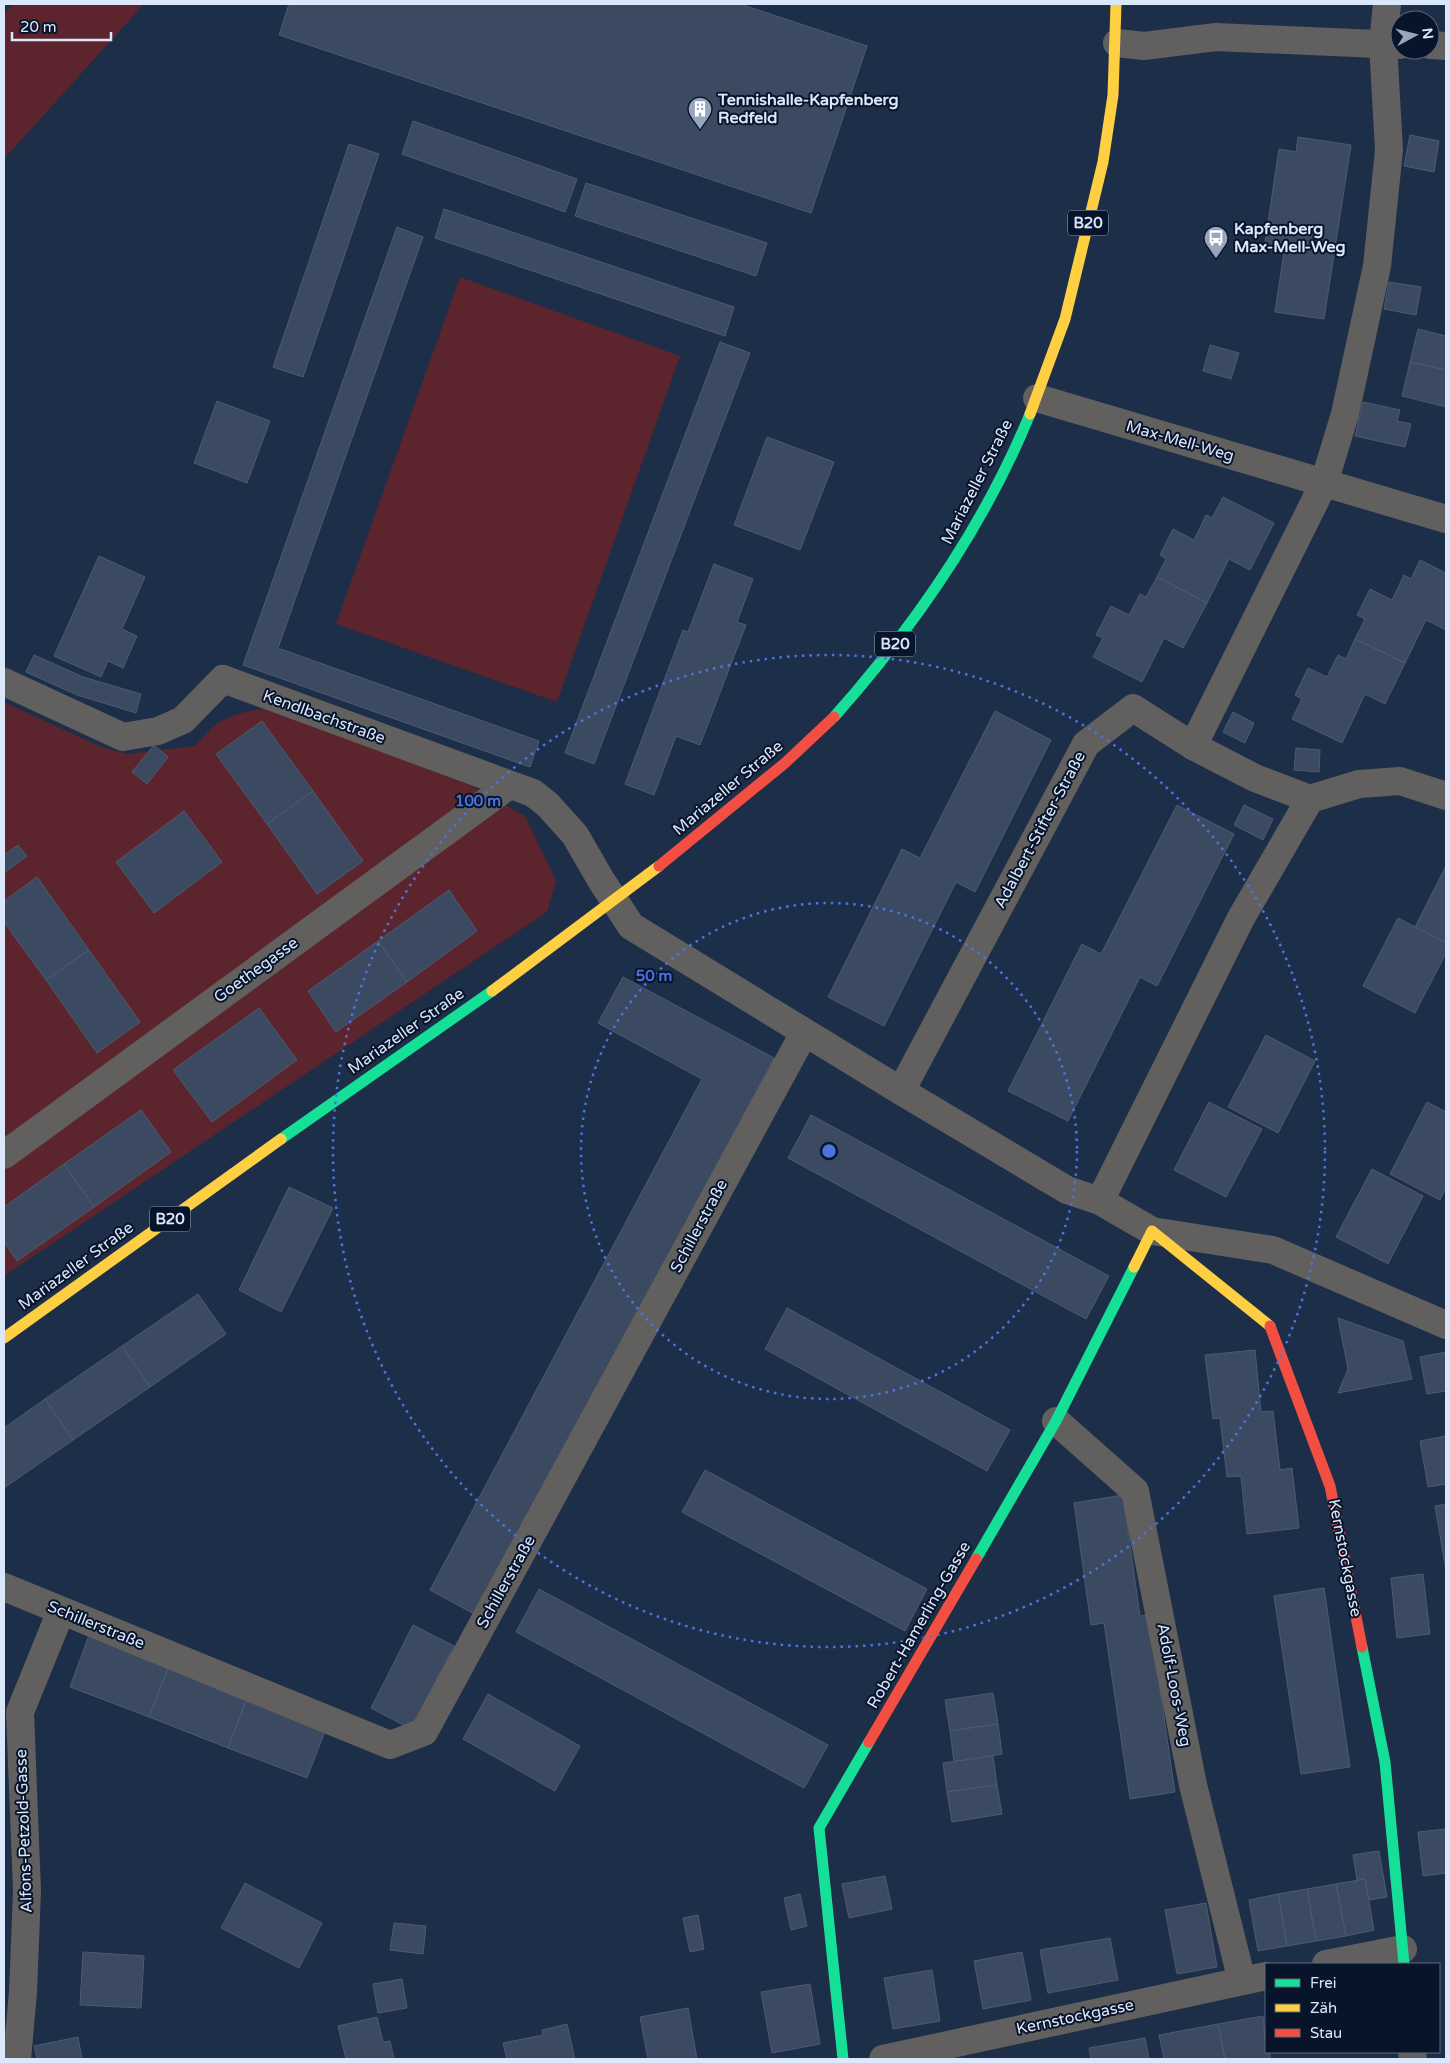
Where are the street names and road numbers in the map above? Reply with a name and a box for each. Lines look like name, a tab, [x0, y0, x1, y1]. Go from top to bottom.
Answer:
road number: B20	[1068, 210, 1108, 236]
street label: Mariazeller Straße	[937, 416, 1017, 548]
street label: Max-Mell-Weg	[1124, 416, 1236, 466]
road number: B20	[875, 632, 915, 656]
street label: Kendlbachstraße	[260, 686, 388, 748]
street label: Mariazeller Straße	[669, 736, 787, 840]
street label: Adalbert-Stifter-Straße	[990, 748, 1090, 912]
street label: Goethegasse	[210, 933, 302, 1007]
street label: Mariazeller Straße	[344, 983, 468, 1079]
street label: Schillerstraße	[666, 1176, 732, 1276]
road number: B20	[150, 1206, 190, 1232]
street label: Mariazeller Straße	[15, 1218, 137, 1314]
street label: Kernstockgasse	[1324, 1497, 1366, 1619]
street label: Schillerstraße	[472, 1532, 540, 1632]
street label: Robert-Hamerling-Gasse	[863, 1538, 975, 1712]
street label: Schillerstraße	[45, 1596, 147, 1654]
street label: Adolf-Loos-Weg	[1152, 1622, 1196, 1748]
street label: Alfons-Petzold-Gasse	[11, 1749, 37, 1913]
street label: Kernstockgasse	[1014, 1995, 1136, 2039]

